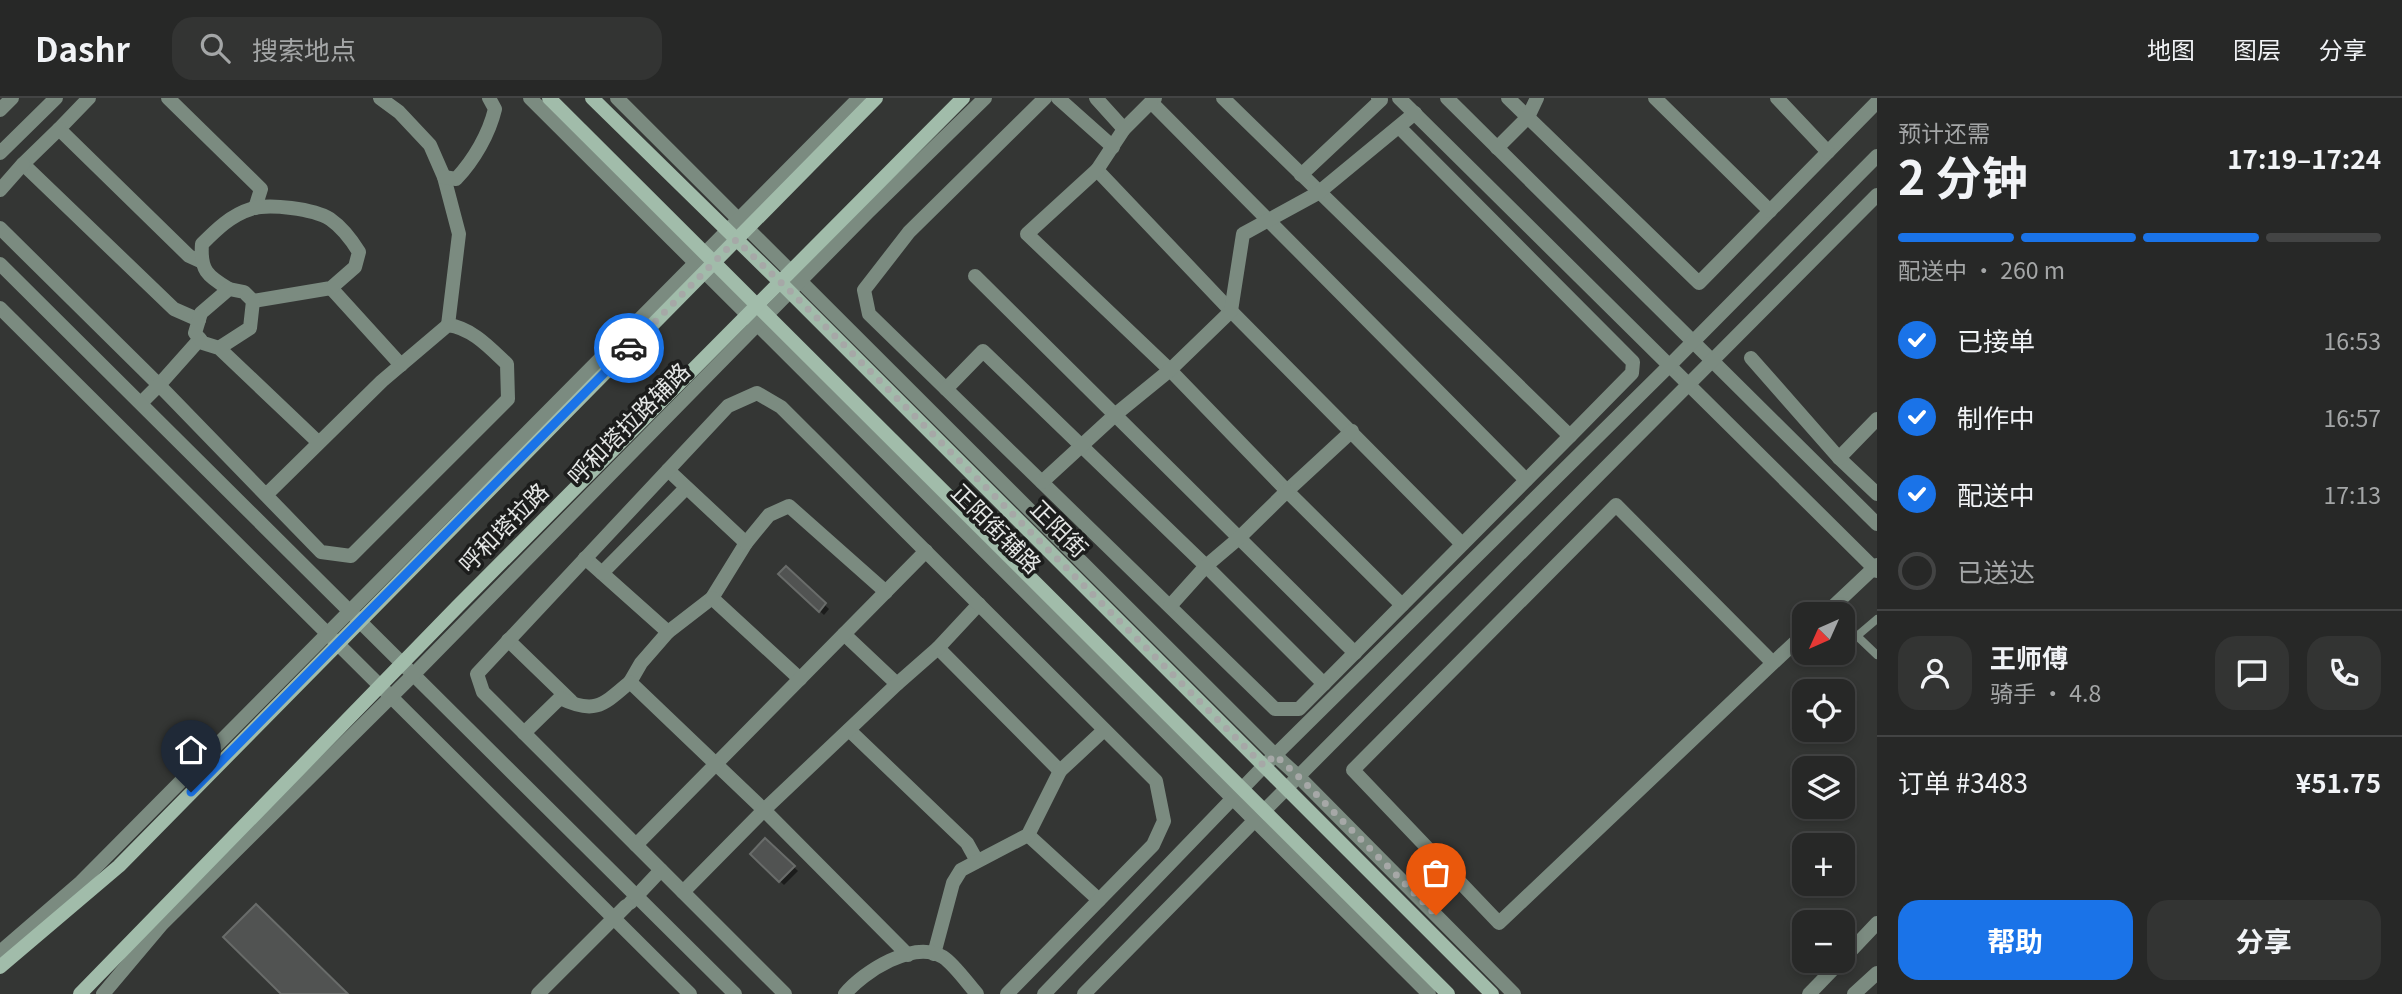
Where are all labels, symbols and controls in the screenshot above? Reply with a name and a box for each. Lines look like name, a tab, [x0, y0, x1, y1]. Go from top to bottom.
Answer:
search box	[172, 17, 662, 80]
text: Dashr	[35, 24, 130, 72]
icon: search	[196, 29, 234, 67]
text: 搜索地点	[252, 30, 356, 67]
text: 地图	[2147, 31, 2195, 66]
text: 图层	[2233, 31, 2281, 66]
text: 分享	[2319, 31, 2367, 66]
text: 预计还需	[1898, 115, 1990, 149]
text: 17:19–17:24	[2227, 139, 2381, 176]
text: 2 分钟	[1898, 142, 2028, 208]
text: 配送中 · 260 m	[1898, 252, 2065, 286]
courier	[594, 313, 664, 383]
icon: check	[1898, 321, 1936, 359]
text: 已接单	[1957, 321, 2035, 358]
text: 16:53	[2324, 323, 2381, 357]
icon: car	[610, 329, 648, 367]
street label: 呼和塔拉路辅路	[559, 354, 697, 492]
icon: check	[1898, 398, 1936, 436]
text: 制作中	[1957, 398, 2035, 435]
text: 16:57	[2324, 400, 2381, 434]
street label: 呼和塔拉路	[450, 474, 555, 579]
street label: 正阳街辅路	[945, 475, 1050, 580]
icon: check	[1898, 475, 1936, 513]
text: 配送中	[1957, 475, 2035, 512]
text: 17:13	[2324, 477, 2381, 511]
street label: 正阳街	[1024, 491, 1097, 564]
text: 已送达	[1957, 552, 2035, 589]
north arrow	[1792, 602, 1855, 665]
map controls	[1792, 602, 1855, 973]
button: person	[1898, 636, 1972, 710]
button: chat	[2215, 636, 2289, 710]
button: phone	[2307, 636, 2381, 710]
text: 王师傅	[1990, 638, 2068, 675]
text: 骑手 · 4.8	[1990, 675, 2101, 709]
button: locate	[1792, 679, 1855, 742]
pin	[161, 720, 221, 792]
icon: home	[172, 731, 210, 769]
button: layers	[1792, 756, 1855, 819]
text: 订单 #3483	[1898, 763, 2028, 800]
text: ¥51.75	[2296, 763, 2381, 800]
button: +	[1792, 833, 1855, 896]
pin	[1406, 843, 1466, 915]
icon: bag	[1417, 854, 1455, 892]
button: 帮助	[1898, 900, 2133, 980]
button: 分享	[2147, 900, 2381, 980]
button: −	[1792, 910, 1855, 973]

